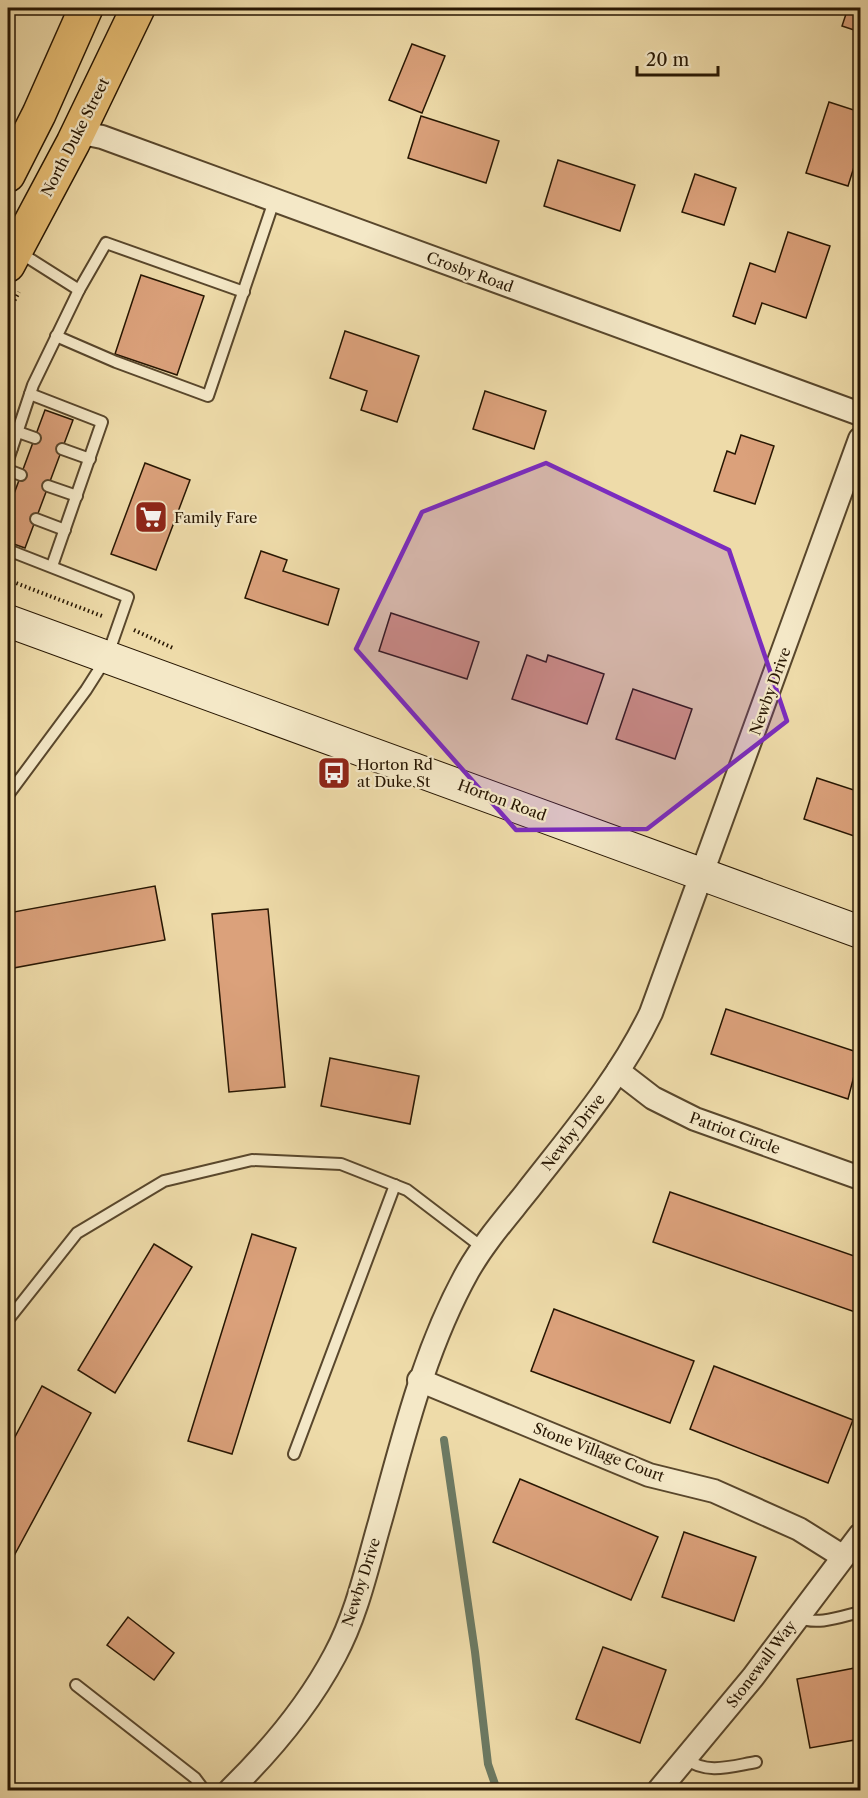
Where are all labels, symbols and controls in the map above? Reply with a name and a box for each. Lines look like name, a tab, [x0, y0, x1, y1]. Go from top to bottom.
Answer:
scale bar	[637, 39, 718, 77]
text: 20 m	[646, 49, 690, 71]
street label: North Duke Street	[37, 74, 113, 199]
street label: Crosby Road	[424, 247, 516, 297]
supermarket icon: Family Fare	[133, 499, 169, 535]
place label: Family Fare	[174, 508, 258, 527]
street label: Newby Drive	[745, 644, 795, 738]
bus stop icon: Horton Rd at Duke St	[316, 755, 352, 791]
place label: Horton Rd at Duke St	[357, 755, 433, 791]
street label: Horton Road	[455, 775, 549, 825]
street label: Newby Drive	[537, 1090, 609, 1174]
street label: Patriot Circle	[687, 1108, 783, 1158]
street label: Stone Village Court	[531, 1418, 668, 1486]
street label: Newby Drive	[338, 1535, 384, 1629]
street label: Stonewall Way	[722, 1616, 800, 1711]

